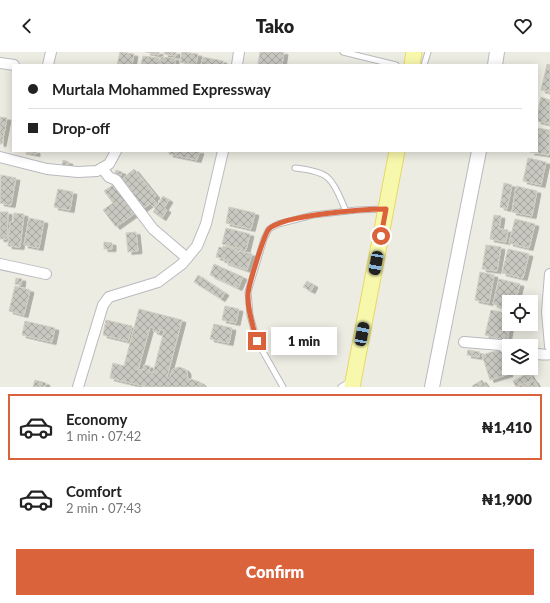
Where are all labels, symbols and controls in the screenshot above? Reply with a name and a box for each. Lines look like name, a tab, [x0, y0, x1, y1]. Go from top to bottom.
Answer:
icon: back	[16, 15, 38, 37]
text: Tako	[256, 15, 294, 37]
icon: heart	[512, 15, 534, 37]
text: Murtala Mohammed Expressway	[52, 80, 271, 98]
text: Drop-off	[52, 119, 110, 137]
route start	[372, 227, 390, 245]
car	[368, 250, 384, 276]
map controls	[502, 295, 538, 375]
button: locate	[502, 295, 538, 331]
car	[354, 321, 370, 347]
callout: 1 min	[271, 327, 337, 355]
route end	[248, 332, 266, 350]
text: 1 min	[288, 333, 320, 349]
button: layers	[502, 339, 538, 375]
icon: car	[18, 409, 54, 445]
text: Economy	[66, 410, 127, 428]
text: ₦1,410	[482, 418, 532, 436]
text: 1 min · 07:42	[66, 428, 141, 444]
icon: car	[18, 481, 54, 517]
text: Comfort	[66, 482, 122, 500]
text: ₦1,900	[482, 490, 532, 508]
text: 2 min · 07:43	[66, 500, 141, 516]
button: Confirm	[16, 549, 534, 595]

